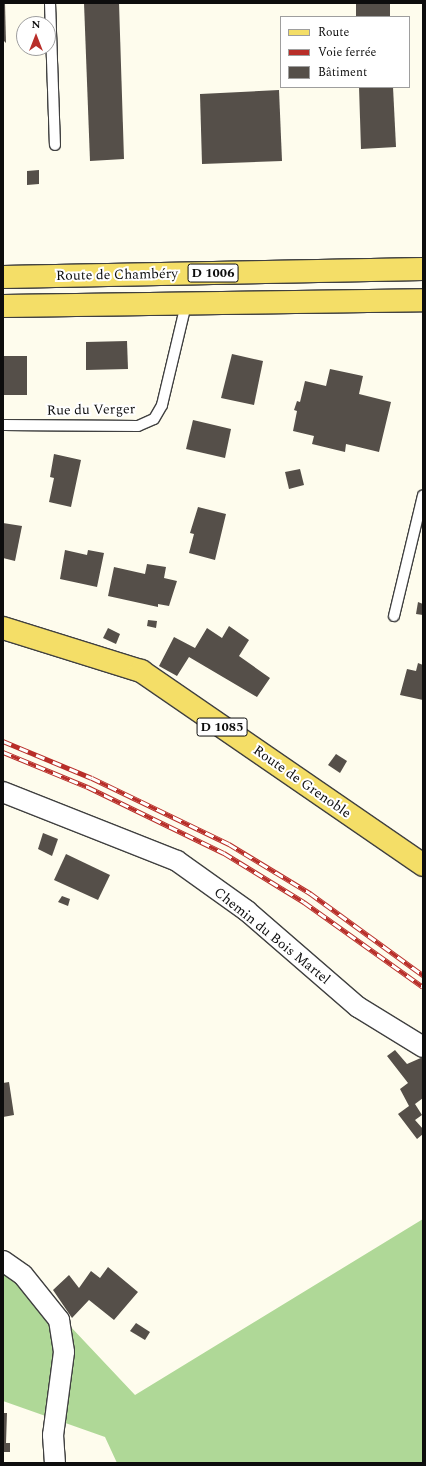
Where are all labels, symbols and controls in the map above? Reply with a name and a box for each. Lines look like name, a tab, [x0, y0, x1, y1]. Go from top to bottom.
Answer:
north arrow	[16, 16, 56, 56]
text: N	[32, 16, 40, 33]
legend	[280, 16, 410, 88]
text: Route	[318, 23, 349, 42]
text: Voie ferrée	[318, 43, 376, 62]
text: Bâtiment	[318, 63, 367, 82]
road number: D 1006	[187, 262, 239, 284]
street label: Route de Chambéry	[56, 266, 178, 284]
street label: Rue du Verger	[47, 401, 135, 419]
road number: D 1085	[196, 716, 248, 738]
street label: Route de Grenoble	[250, 742, 354, 822]
street label: Chemin du Bois Martel	[210, 884, 334, 988]

